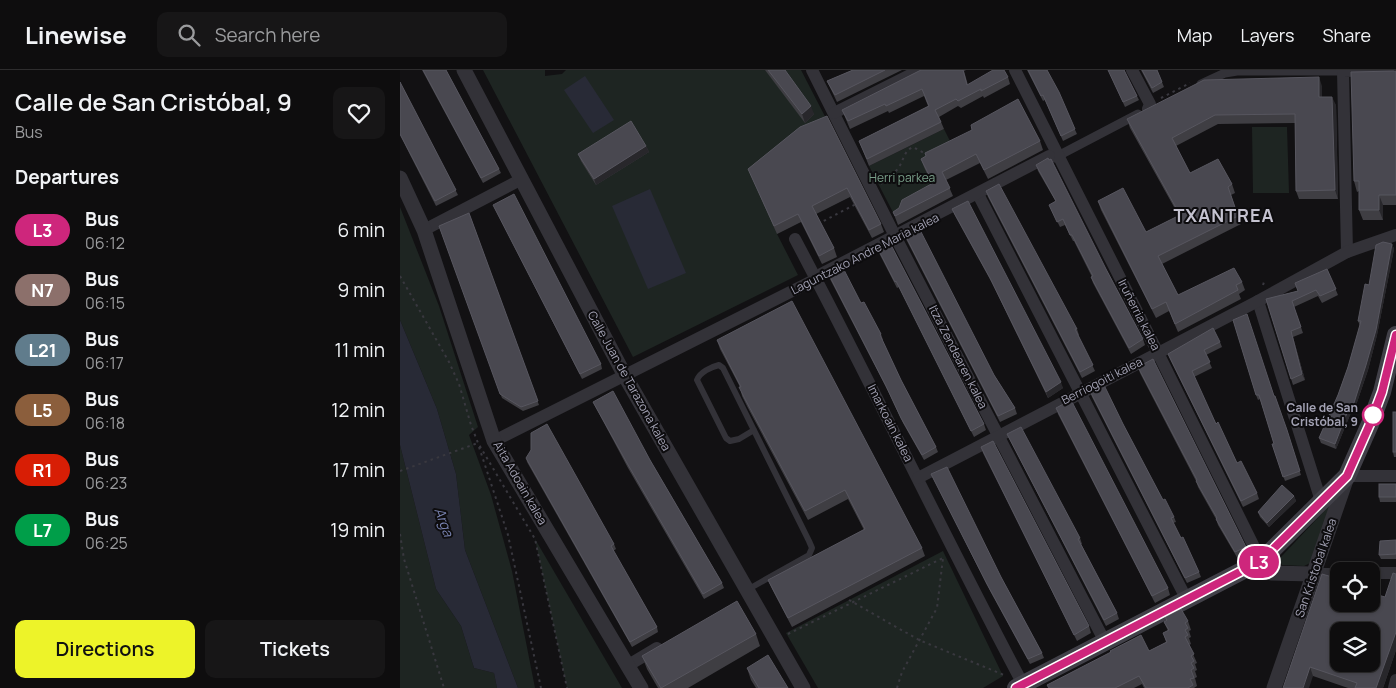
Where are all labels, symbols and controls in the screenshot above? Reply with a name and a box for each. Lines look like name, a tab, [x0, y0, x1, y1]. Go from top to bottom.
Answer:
search box	[157, 12, 507, 57]
text: Linewise	[25, 18, 127, 51]
icon: search	[175, 21, 203, 49]
text: Search here	[215, 22, 320, 48]
text: Map	[1177, 23, 1212, 47]
text: Layers	[1240, 23, 1294, 47]
text: Share	[1322, 23, 1371, 47]
text: Calle de San Cristóbal, 9	[15, 85, 292, 118]
button: heart	[333, 87, 385, 139]
text: Bus	[15, 121, 43, 143]
text: Departures	[15, 164, 119, 190]
park label: Herri parkea	[869, 169, 935, 186]
district label: TXANTREA	[1173, 203, 1275, 227]
text: Bus	[85, 206, 119, 232]
street label: Laguntzako Andre Maria kalea	[788, 209, 942, 298]
text: 6 min	[338, 217, 385, 243]
text: L3	[32, 218, 53, 242]
text: 06:12	[85, 232, 125, 254]
text: Bus	[85, 266, 119, 292]
street label: Iruñerria kalea	[1114, 276, 1165, 353]
text: 9 min	[338, 277, 385, 303]
text: N7	[31, 278, 54, 302]
text: 06:15	[85, 292, 125, 314]
street label: Itza Zendearen kalea	[925, 302, 992, 412]
street label: Calle Juan de Tarazona kalea	[584, 308, 675, 454]
text: Bus	[85, 326, 119, 352]
text: 11 min	[335, 337, 385, 363]
text: L21	[28, 338, 57, 362]
text: 06:17	[85, 352, 124, 374]
street label: Berriogoiti kalea	[1058, 353, 1145, 408]
street label: Imarkoain kalea	[864, 381, 917, 464]
text: Bus	[85, 386, 119, 412]
text: 12 min	[331, 397, 385, 423]
text: L5	[32, 398, 53, 422]
place label: Calle de San Cristóbal, 9	[1287, 399, 1358, 430]
marker: Calle de San Cristóbal, 9	[1362, 404, 1384, 426]
text: 06:18	[85, 412, 125, 434]
street label: Aita Adoain kalea	[490, 438, 551, 528]
text: Bus	[85, 446, 119, 472]
text: 17 min	[332, 457, 385, 483]
text: R1	[33, 458, 52, 482]
text: 06:23	[85, 472, 127, 494]
water label: Arga	[430, 505, 459, 540]
text: Bus	[85, 506, 119, 532]
street label: San Kristobal kalea	[1291, 516, 1340, 620]
text: 19 min	[330, 517, 385, 543]
text: L7	[33, 518, 52, 542]
text: 06:25	[85, 532, 128, 554]
line badge: L3	[1236, 546, 1282, 578]
text: L3	[1249, 550, 1269, 574]
map controls	[1330, 562, 1380, 672]
button: locate	[1330, 562, 1380, 612]
button: Directions	[15, 620, 195, 678]
button: Tickets	[205, 620, 385, 678]
button: layers	[1330, 622, 1380, 672]

